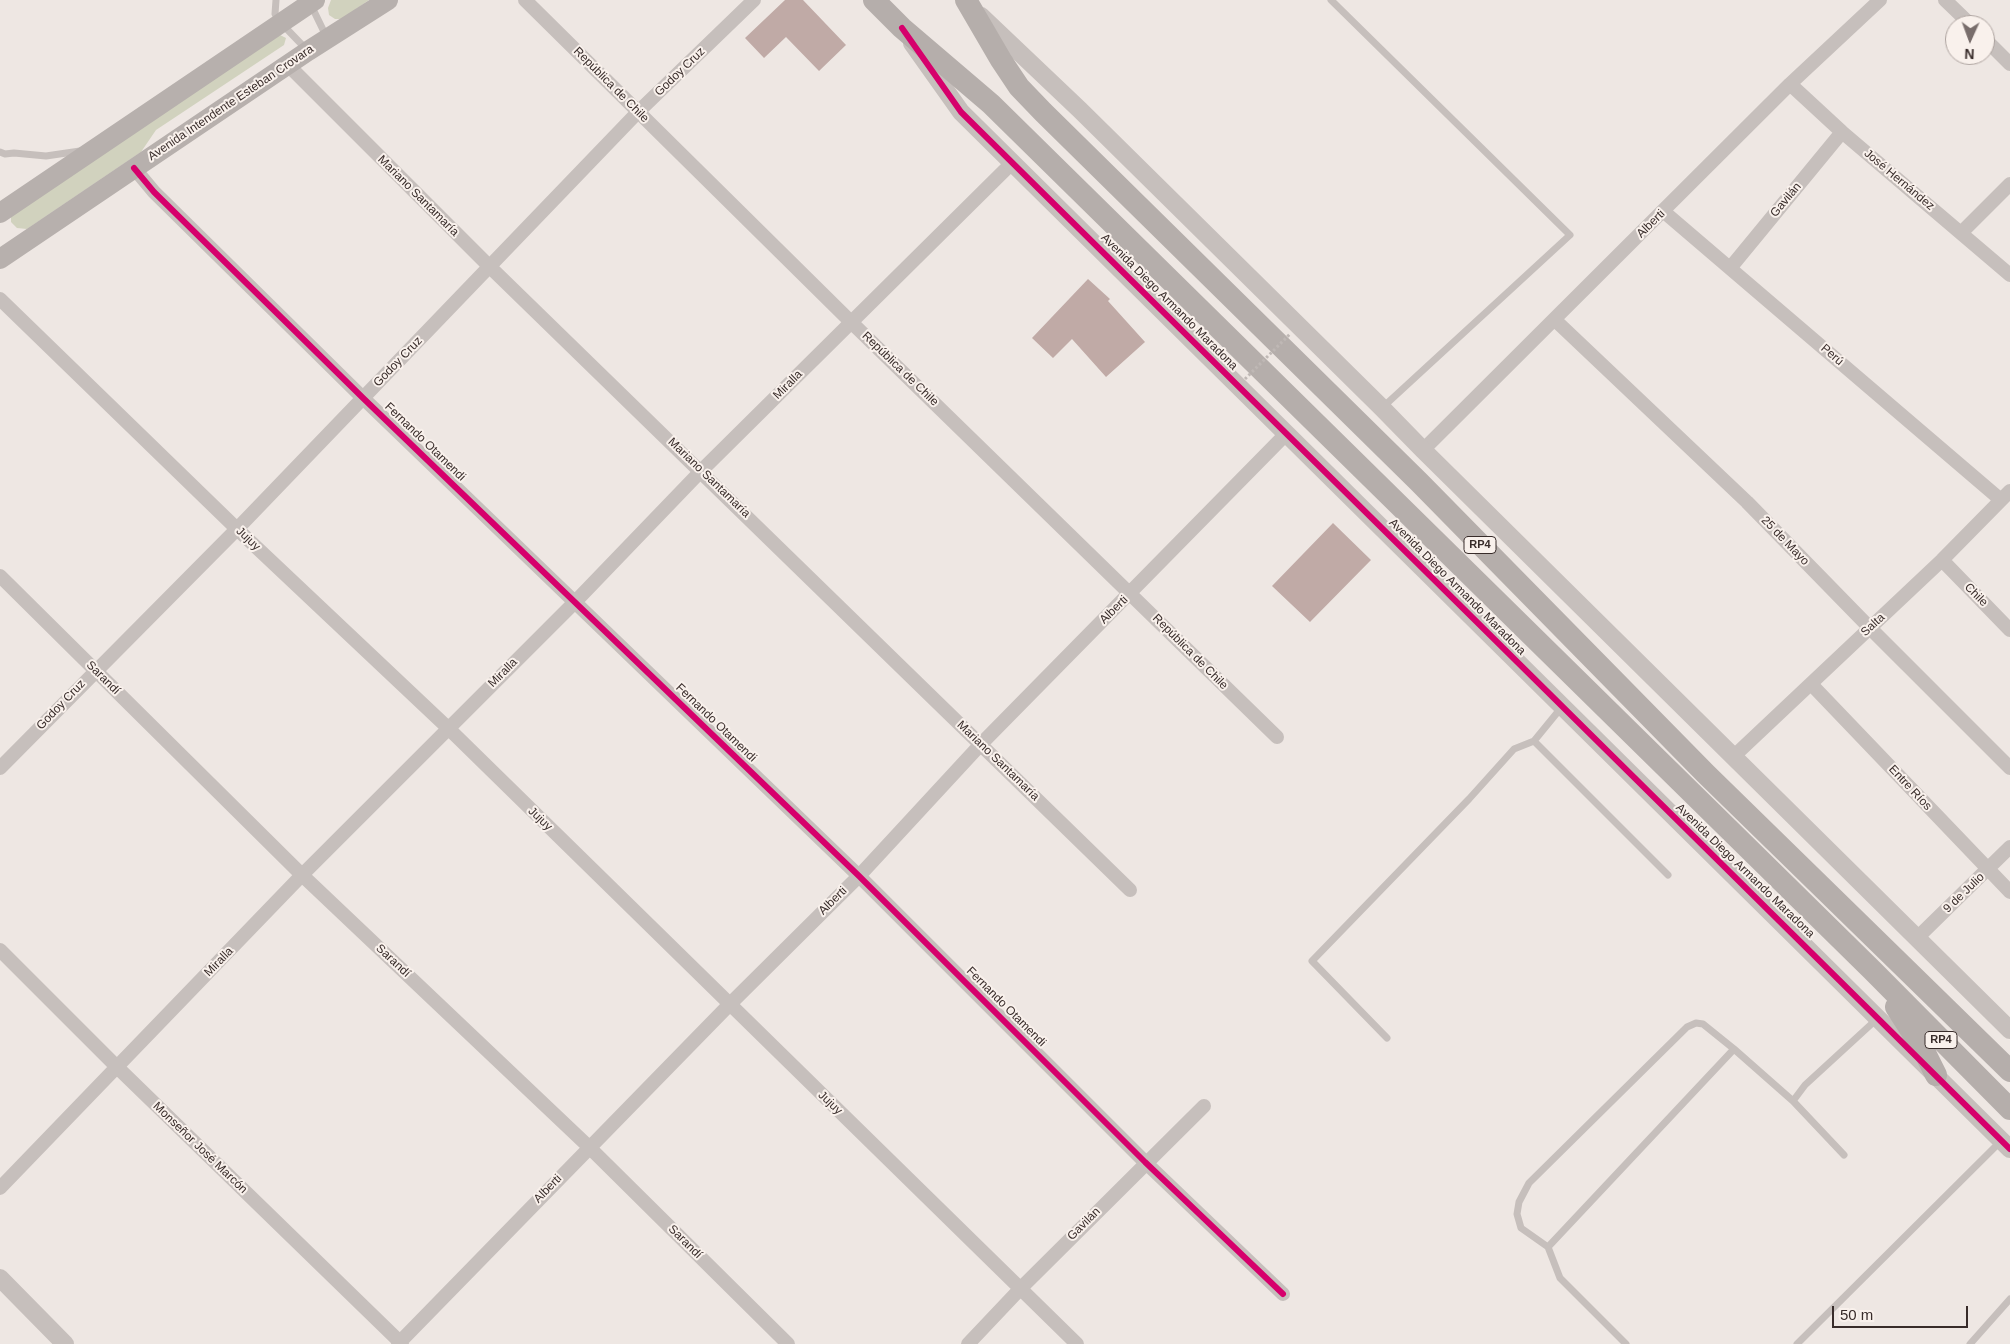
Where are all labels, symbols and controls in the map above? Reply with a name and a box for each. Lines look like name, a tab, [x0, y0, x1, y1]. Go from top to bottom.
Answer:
north arrow	[1945, 15, 1995, 65]
street label: Avenida Intendente Esteban Crovara	[145, 42, 317, 164]
street label: República de Chile	[570, 44, 652, 126]
street label: Godoy Cruz	[652, 45, 708, 99]
text: N	[1964, 46, 1975, 62]
street label: José Hernández	[1861, 146, 1937, 214]
street label: Mariano Santamaría	[374, 152, 462, 240]
street label: Gavilán	[1767, 180, 1805, 220]
street label: Alberti	[1634, 207, 1668, 241]
street label: Avenida Diego Armando Maradona	[1098, 231, 1240, 373]
street label: República de Chile	[859, 329, 941, 409]
street label: Godoy Cruz	[371, 334, 425, 390]
street label: Perú	[1818, 341, 1846, 369]
street label: Miralla	[770, 367, 806, 403]
street label: Fernando Otamendi	[382, 400, 468, 484]
street label: Mariano Santamaría	[665, 435, 753, 521]
street label: 25 de Mayo	[1758, 513, 1812, 569]
street label: Avenida Diego Armando Maradona	[1386, 516, 1528, 658]
street label: Jujuy	[233, 524, 263, 554]
road number: RP4	[1464, 536, 1496, 554]
street label: Chile	[1961, 580, 1991, 610]
street label: Alberti	[1097, 593, 1131, 627]
street label: Salta	[1858, 610, 1888, 640]
street label: República de Chile	[1149, 611, 1231, 693]
street label: Miralla	[485, 655, 521, 691]
street label: Sarandí	[83, 658, 123, 698]
street label: Godoy Cruz	[34, 677, 88, 733]
street label: Fernando Otamendi	[673, 681, 759, 765]
street label: Mariano Santamaría	[954, 718, 1042, 804]
street label: Entre Ríos	[1885, 762, 1935, 814]
street label: Avenida Diego Armando Maradona	[1673, 801, 1817, 941]
street label: Jujuy	[525, 804, 555, 834]
street label: 9 de Julio	[1941, 870, 1987, 916]
street label: Alberti	[816, 884, 850, 918]
street label: Sarandí	[373, 941, 413, 981]
street label: Miralla	[202, 944, 236, 980]
street label: Fernando Otamendi	[963, 964, 1049, 1050]
road number: RP4	[1925, 1032, 1957, 1048]
street label: Jujuy	[815, 1088, 845, 1118]
street label: Monseñor José Marcón	[150, 1099, 250, 1197]
street label: Alberti	[531, 1172, 565, 1206]
street label: Gavilán	[1065, 1205, 1103, 1243]
street label: Sarandí	[665, 1222, 705, 1262]
scale bar	[1835, 1296, 1971, 1328]
text: 50 m	[1840, 1306, 1873, 1323]

